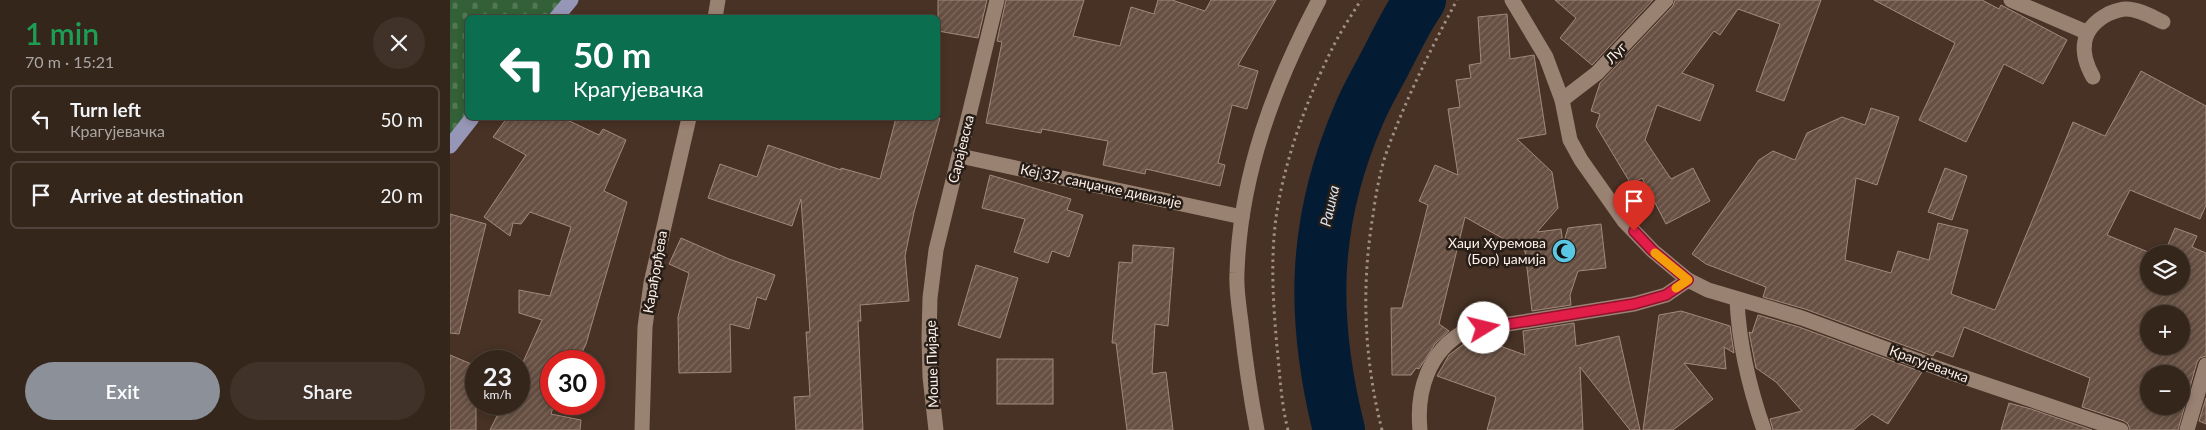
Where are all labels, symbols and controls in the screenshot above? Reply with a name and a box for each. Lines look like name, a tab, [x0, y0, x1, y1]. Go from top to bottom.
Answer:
text: 1 min	[25, 15, 99, 51]
button: close	[373, 17, 425, 69]
text: 50 m	[573, 33, 651, 75]
icon: left	[490, 35, 555, 100]
street label: Луг	[1601, 38, 1630, 68]
text: 70 m · 15:21	[25, 52, 114, 71]
text: Крагујевачка	[573, 75, 704, 102]
text: Turn left	[70, 98, 141, 121]
icon: left	[27, 105, 55, 133]
text: 50 m	[380, 108, 423, 131]
street label: Сарајевска	[944, 113, 977, 185]
text: Крагујевачка	[70, 121, 165, 140]
street label: Кеј 37. санџачке дивизије	[1019, 160, 1183, 211]
pin	[1613, 180, 1655, 231]
icon: arrive	[27, 181, 55, 209]
water label: Рашка	[1316, 183, 1343, 228]
text: Arrive at destination	[70, 184, 243, 207]
text: 20 m	[380, 184, 423, 207]
icon: arrive	[1620, 187, 1648, 215]
street label: Карађорђева	[639, 229, 670, 315]
place label: Хаџи Хуремова (Бор) џамија	[1448, 234, 1546, 267]
mosque icon: Хаџи Хуремова (Бор) џамија	[1551, 238, 1577, 264]
map controls	[2140, 245, 2190, 415]
button: layers	[2140, 245, 2190, 295]
position arrow	[1457, 301, 1509, 353]
button: +	[2140, 305, 2190, 355]
street label: Моше Пијаде	[921, 320, 942, 408]
street label: Крагујевачка	[1887, 341, 1971, 386]
speed limit sign: 30	[540, 350, 605, 415]
text: 23	[483, 361, 512, 391]
button: Exit	[25, 362, 220, 420]
button: Share	[230, 362, 425, 420]
button: −	[2140, 365, 2190, 415]
text: km/h	[483, 387, 512, 402]

